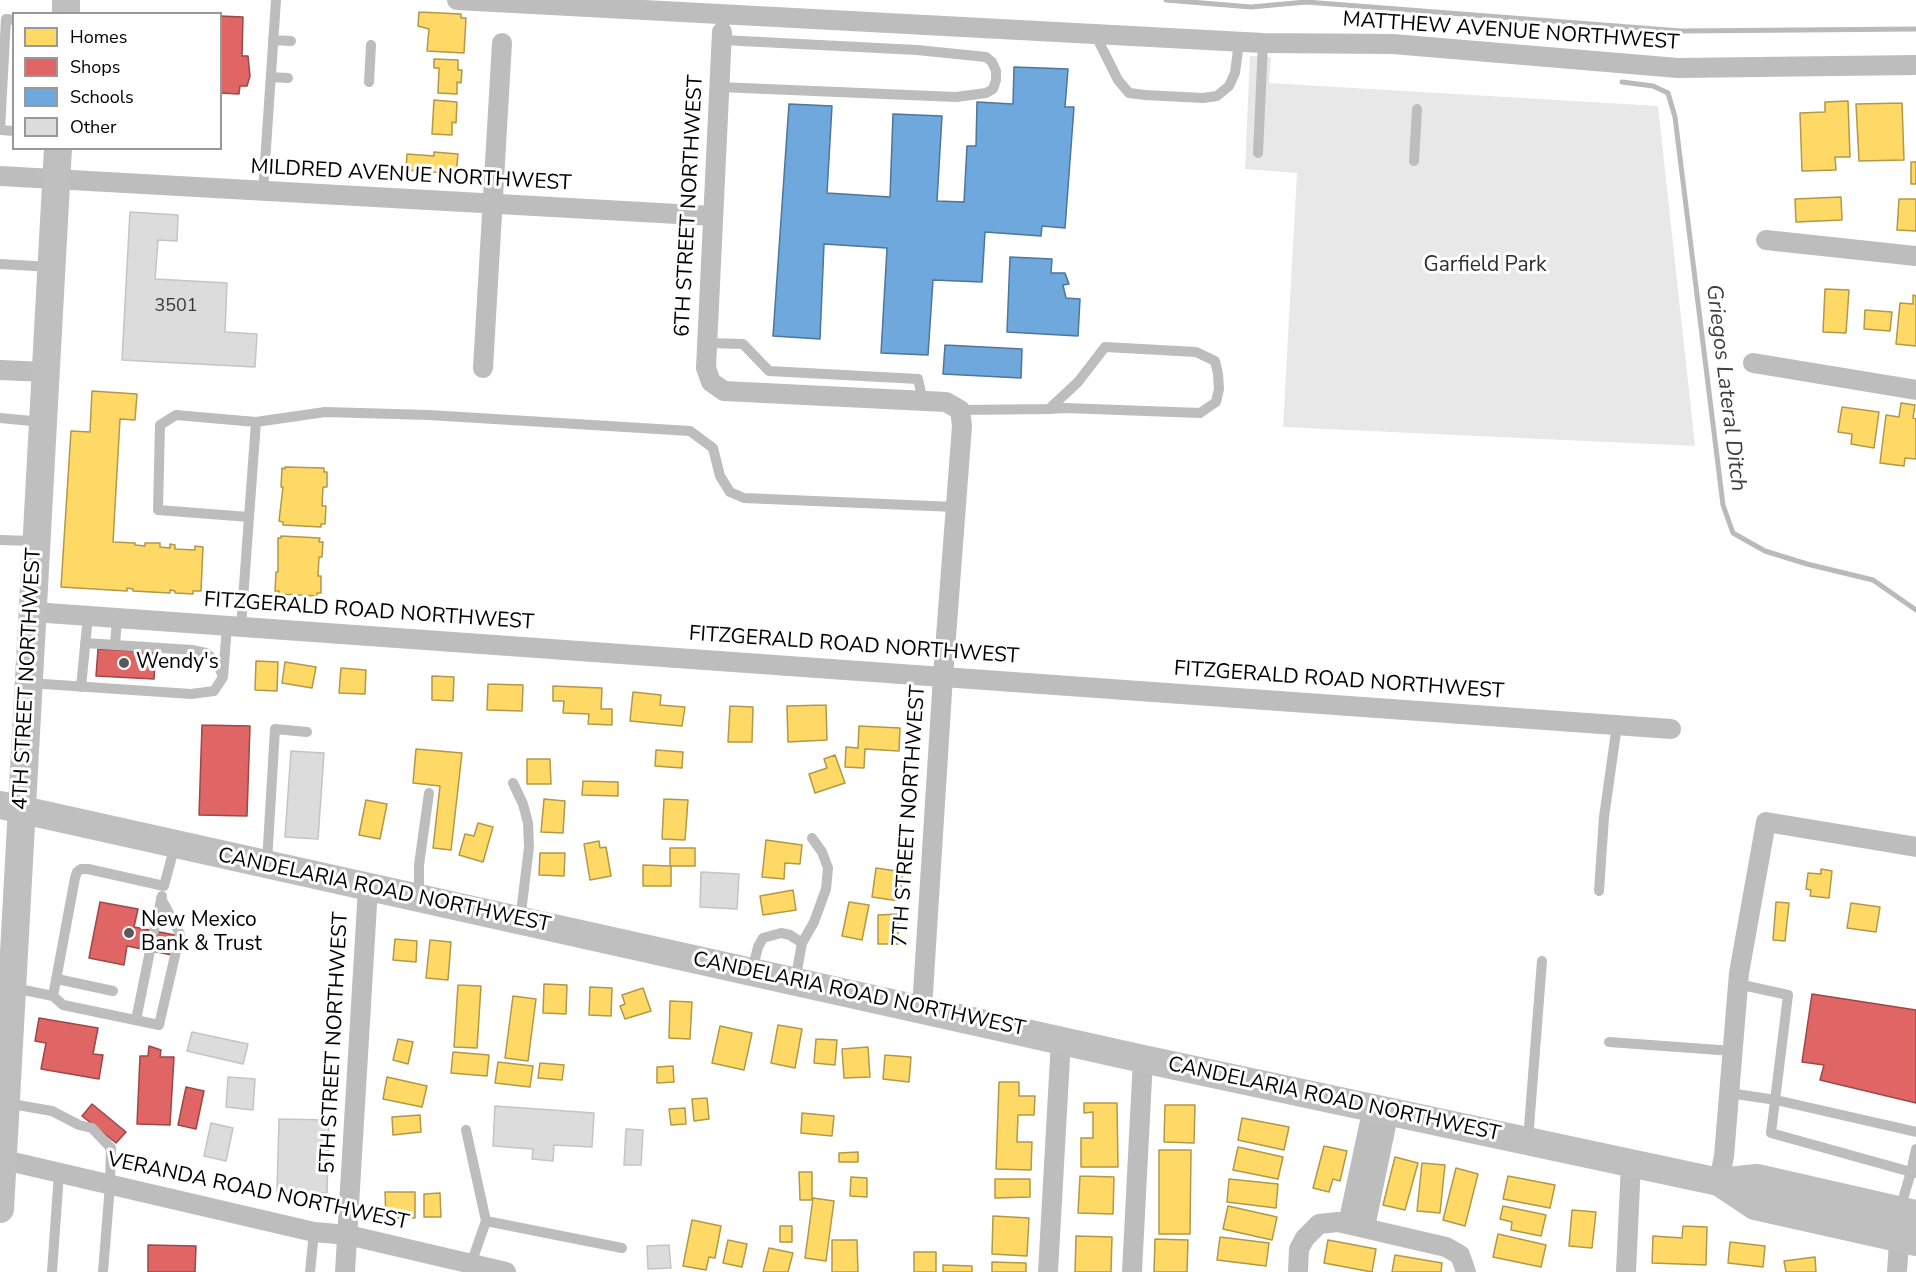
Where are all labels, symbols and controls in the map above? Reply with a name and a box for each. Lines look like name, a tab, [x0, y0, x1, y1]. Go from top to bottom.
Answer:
street label: MATTHEW AVENUE NORTHWEST	[1342, 8, 1680, 56]
legend	[12, 12, 222, 150]
text: Homes	[70, 25, 127, 49]
text: Shops	[70, 55, 120, 79]
street label: 6TH STREET NORTHWEST	[671, 74, 709, 338]
text: Schools	[70, 85, 134, 109]
text: Other	[70, 115, 116, 139]
street label: MILDRED AVENUE NORTHWEST	[250, 155, 572, 197]
park label: Garfield Park	[1423, 253, 1547, 279]
water label: Griegos Lateral Ditch	[1699, 283, 1751, 493]
house number: 3501	[154, 296, 198, 318]
street label: 4TH STREET NORTHWEST	[9, 547, 47, 811]
street label: FITZGERALD ROAD NORTHWEST	[203, 588, 535, 636]
street label: FITZGERALD ROAD NORTHWEST	[688, 622, 1020, 670]
place label: Wendy's	[136, 650, 219, 676]
marker: Wendy's	[117, 656, 131, 670]
street label: FITZGERALD ROAD NORTHWEST	[1173, 657, 1505, 705]
street label: 7TH STREET NORTHWEST	[888, 684, 932, 948]
street label: CANDELARIA ROAD NORTHWEST	[215, 843, 553, 939]
place label: New Mexico Bank & Trust	[141, 908, 262, 958]
street label: 5TH STREET NORTHWEST	[316, 911, 354, 1175]
marker: New Mexico Bank & Trust	[122, 926, 136, 940]
street label: CANDELARIA ROAD NORTHWEST	[690, 947, 1028, 1043]
street label: CANDELARIA ROAD NORTHWEST	[1165, 1052, 1503, 1148]
street label: VERANDA ROAD NORTHWEST	[105, 1148, 411, 1236]

